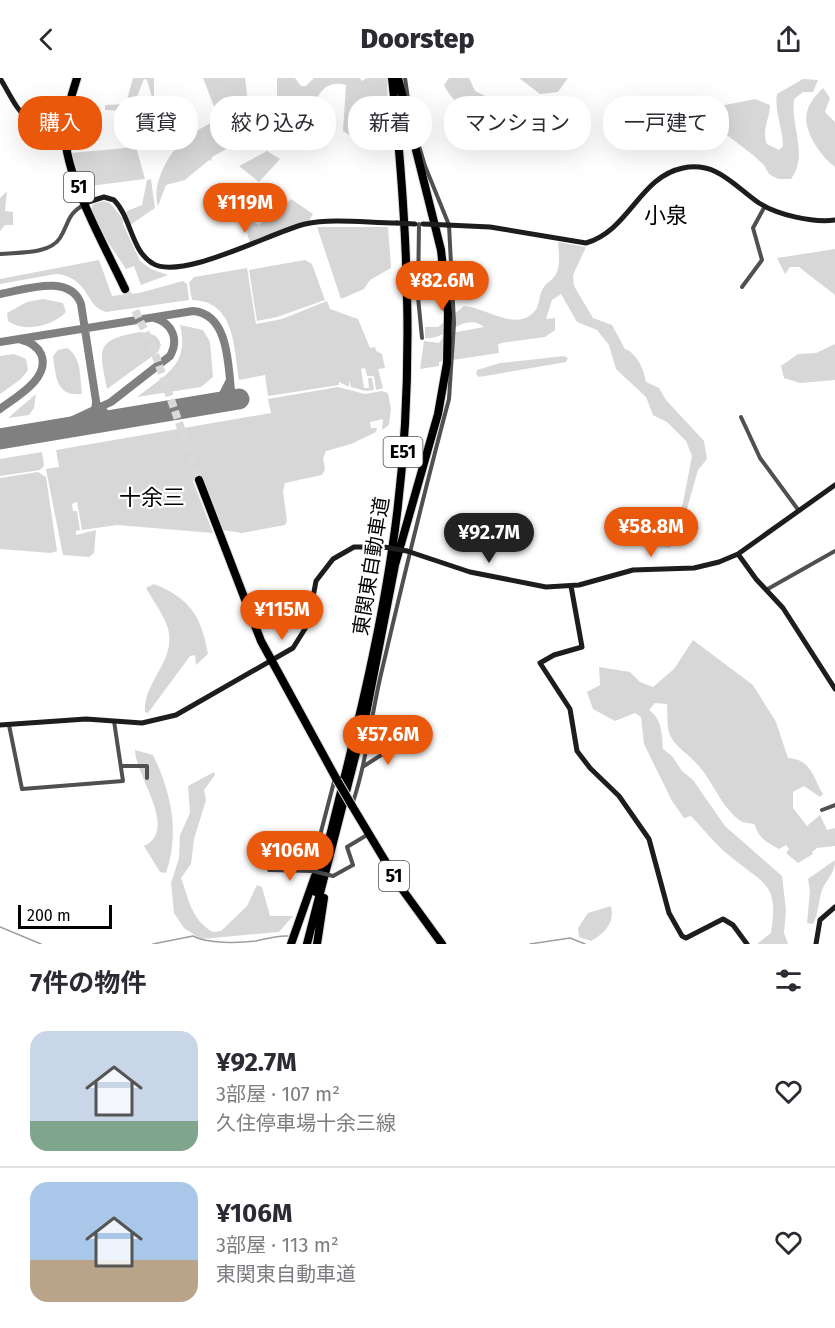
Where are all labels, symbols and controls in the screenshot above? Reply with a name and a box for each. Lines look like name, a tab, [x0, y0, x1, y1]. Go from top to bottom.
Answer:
icon: back	[30, 23, 63, 56]
text: Doorstep	[360, 23, 475, 55]
icon: share	[772, 23, 805, 56]
chip: 購入	[18, 96, 102, 150]
chip: 賃貸	[114, 96, 198, 150]
chip: 絞り込み	[210, 96, 336, 150]
chip: 新着	[348, 96, 432, 150]
chip: マンション	[444, 96, 591, 150]
chip: 一戸建て	[603, 96, 729, 150]
road number: 51	[64, 172, 94, 202]
pin: ¥119M	[203, 183, 287, 234]
text: ¥119M	[217, 190, 273, 214]
district label: 小泉	[644, 202, 688, 229]
pin: ¥82.6M	[393, 261, 491, 312]
text: ¥82.6M	[410, 268, 474, 292]
road number: E51	[384, 437, 422, 467]
district label: 十余三	[119, 484, 185, 511]
street label: 東関東自動車道	[348, 495, 394, 637]
pin: ¥58.8M	[602, 507, 700, 558]
pin: ¥92.7M	[440, 513, 538, 564]
text: ¥58.8M	[618, 514, 684, 538]
text: ¥92.7M	[458, 520, 520, 544]
pin: ¥115M	[240, 590, 324, 641]
text: ¥115M	[254, 597, 310, 621]
pin: ¥57.6M	[339, 715, 437, 766]
text: ¥57.6M	[357, 722, 419, 746]
pin: ¥106M	[248, 831, 332, 882]
text: ¥106M	[261, 838, 319, 862]
road number: 51	[379, 861, 409, 891]
scale bar	[18, 902, 112, 930]
text: 200 m	[27, 906, 71, 925]
icon: filters	[772, 964, 805, 997]
text: 7件の物件	[30, 968, 146, 999]
text: ¥92.7M	[216, 1047, 297, 1078]
icon: home	[78, 1055, 150, 1127]
icon: heart	[772, 1075, 805, 1108]
text: 3部屋 · 107 m²	[216, 1082, 340, 1106]
text: 久住停車場十余三線	[216, 1111, 396, 1135]
text: ¥106M	[216, 1198, 292, 1229]
icon: home	[78, 1206, 150, 1278]
icon: heart	[772, 1226, 805, 1259]
text: 3部屋 · 113 m²	[216, 1233, 339, 1257]
text: 東関東自動車道	[216, 1262, 356, 1286]

